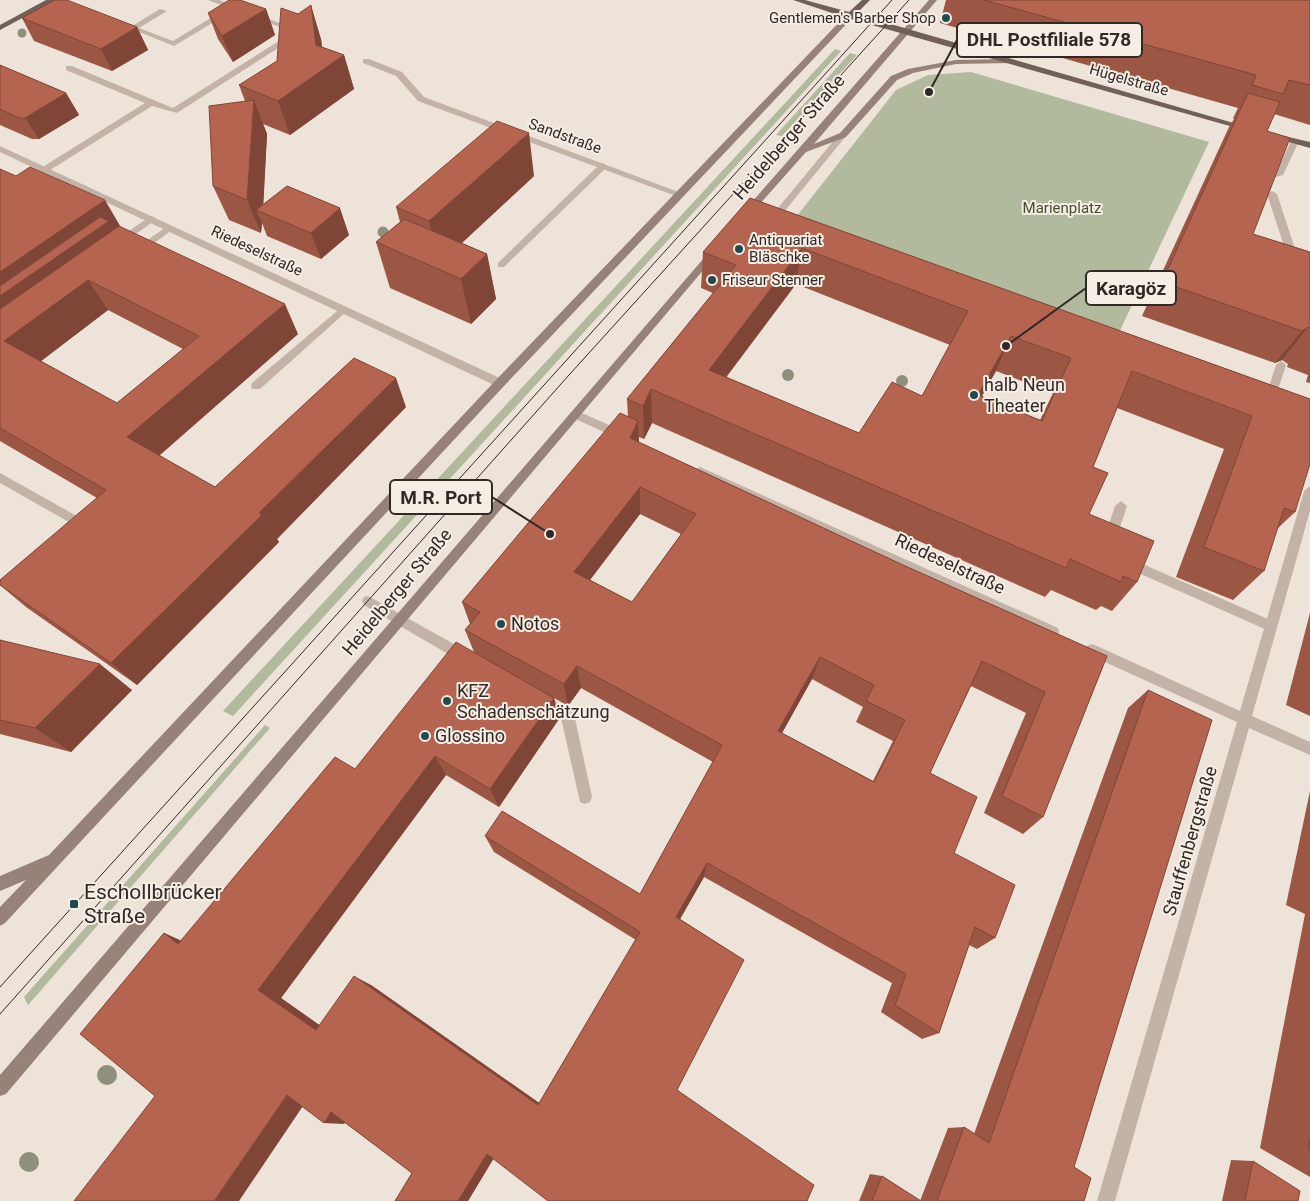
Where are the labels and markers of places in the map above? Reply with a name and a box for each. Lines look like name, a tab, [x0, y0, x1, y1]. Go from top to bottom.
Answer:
place label: Gentlemen's Barber Shop	[769, 9, 936, 27]
marker: Gentlemen's Barber Shop	[940, 12, 952, 24]
callout: DHL Postfiliale 578	[957, 23, 1142, 57]
place label: Antiquariat Bläschke	[749, 231, 822, 266]
marker: Antiquariat Bläschke	[733, 243, 745, 255]
place label: Friseur Stenner	[722, 271, 823, 289]
callout: Karagöz	[1086, 271, 1176, 305]
marker: Friseur Stenner	[706, 274, 718, 286]
place label: halb Neun Theater	[984, 374, 1065, 416]
marker: halb Neun Theater	[968, 389, 980, 401]
callout: M.R. Port	[390, 480, 492, 514]
place label: Notos	[511, 613, 559, 634]
marker: Notos	[495, 618, 507, 630]
place label: KFZ Schadenschätzung	[457, 680, 610, 722]
marker: KFZ Schadenschätzung	[441, 695, 453, 707]
place label: Glossino	[435, 725, 505, 746]
marker: Glossino	[419, 730, 431, 742]
place label: Eschollbrücker Straße	[84, 880, 222, 928]
marker: Eschollbrücker Straße	[68, 898, 80, 910]

